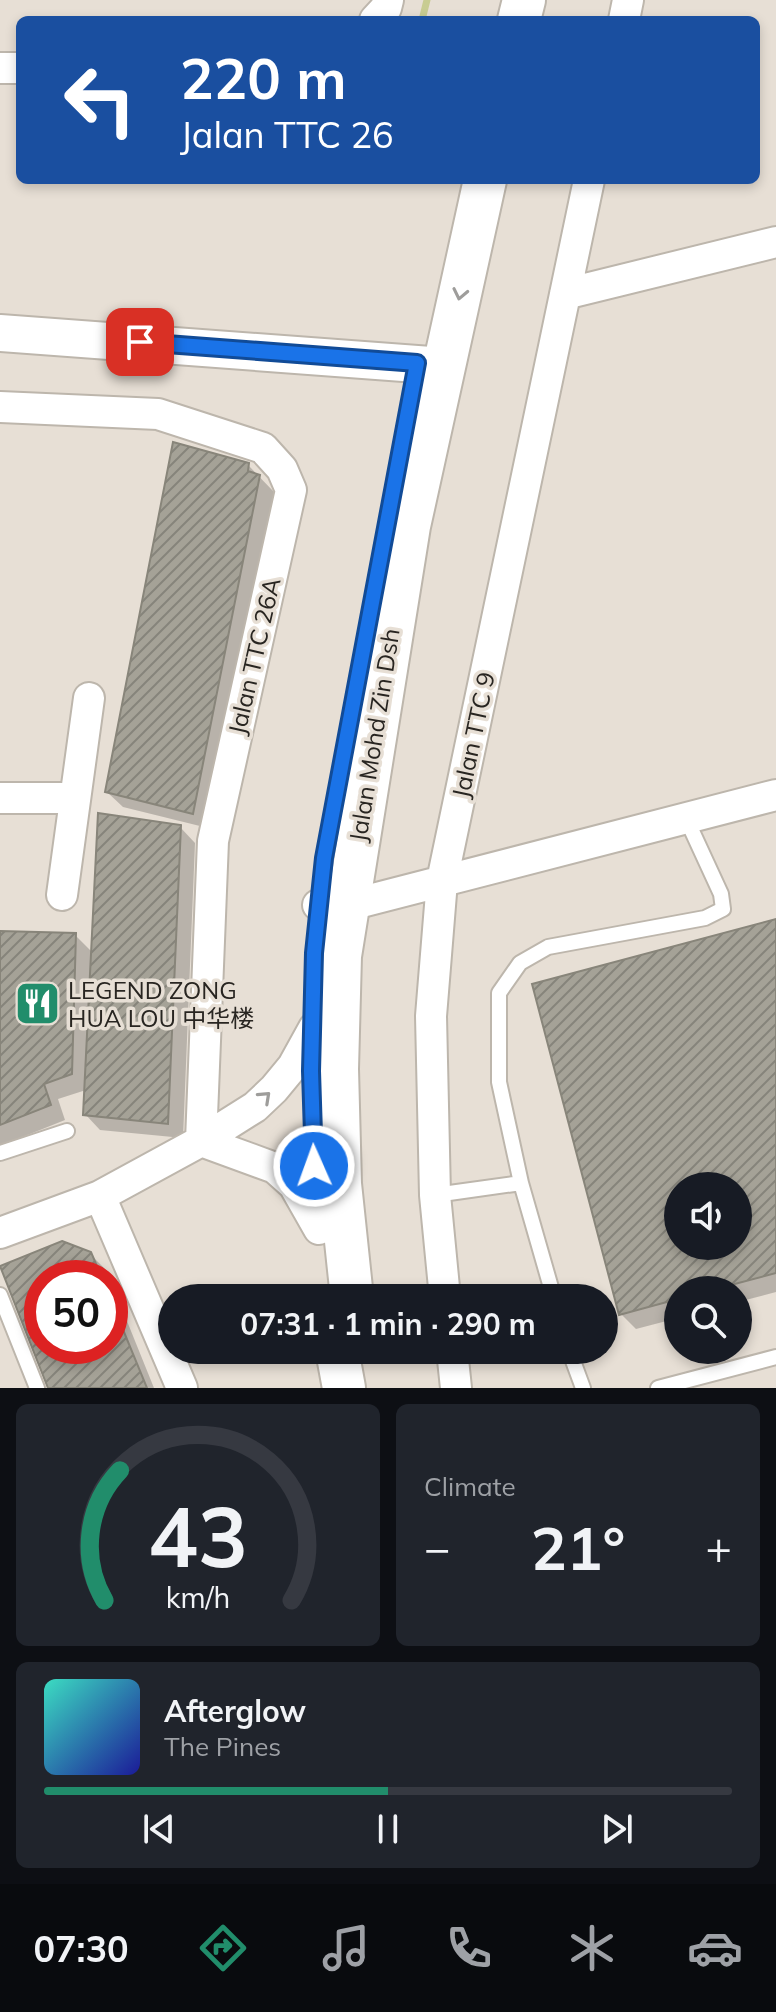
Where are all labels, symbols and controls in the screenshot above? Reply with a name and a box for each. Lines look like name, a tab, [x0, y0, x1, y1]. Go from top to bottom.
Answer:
text: 220 m	[180, 43, 347, 113]
icon: left	[48, 48, 152, 152]
text: Jalan TTC 26	[180, 112, 394, 157]
one-way arrow	[452, 287, 469, 301]
pin	[106, 308, 174, 376]
icon: arrive	[118, 320, 162, 364]
street label: Jalan TTC 26A	[221, 574, 287, 737]
street label: Jalan Mohd Zin Dsh	[342, 626, 406, 844]
street label: Jalan TTC 9	[445, 669, 501, 801]
place label: LEGEND ZONG HUA LOU 中华楼	[68, 975, 254, 1033]
restaurant icon: LEGEND ZONG HUA LOU 中华楼	[13, 980, 61, 1028]
one-way arrow	[256, 1092, 271, 1106]
position arrow	[272, 1124, 356, 1208]
map controls	[664, 1172, 752, 1364]
button: sound	[664, 1172, 752, 1260]
speed limit sign: 50	[24, 1260, 128, 1364]
button: search	[664, 1276, 752, 1364]
text: 07:31 · 1 min · 290 m	[240, 1305, 536, 1343]
text: Climate	[424, 1470, 516, 1503]
text: 43	[148, 1483, 248, 1588]
text: 21°	[531, 1510, 625, 1585]
text: −	[424, 1520, 450, 1575]
text: +	[706, 1520, 732, 1575]
text: km/h	[166, 1579, 230, 1615]
text: Afterglow	[164, 1692, 306, 1730]
text: The Pines	[164, 1730, 281, 1763]
icon: previous	[137, 1807, 181, 1851]
icon: pause	[366, 1807, 410, 1851]
icon: next	[595, 1807, 639, 1851]
icon: directions	[195, 1920, 251, 1976]
icon: music	[318, 1920, 374, 1976]
icon: phone	[441, 1920, 497, 1976]
icon: climate	[564, 1920, 620, 1976]
icon: car	[687, 1920, 743, 1976]
text: 07:30	[33, 1926, 129, 1971]

